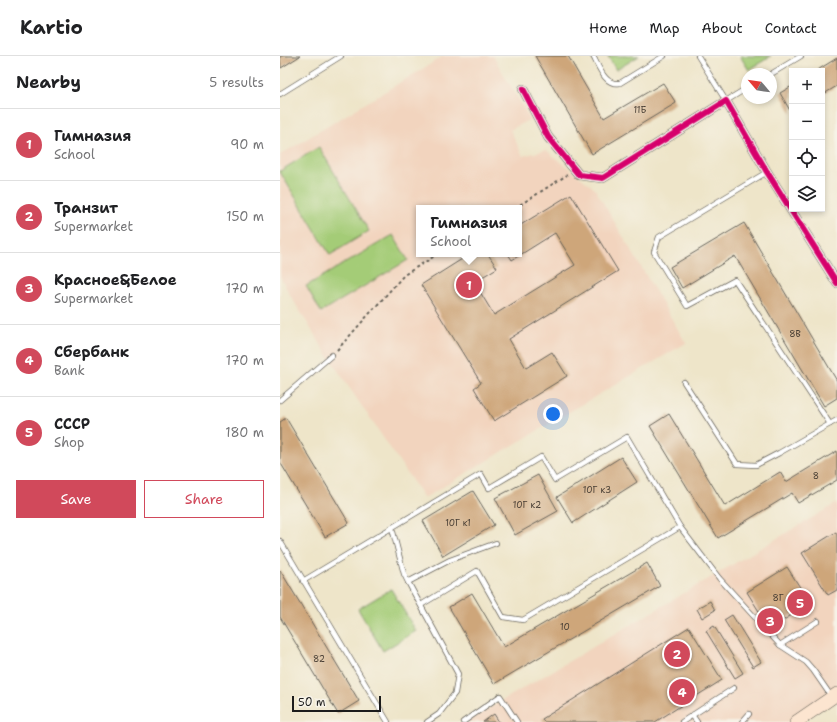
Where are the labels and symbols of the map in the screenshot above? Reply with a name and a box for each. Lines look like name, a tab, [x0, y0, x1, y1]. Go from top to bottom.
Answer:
north arrow	[741, 68, 777, 104]
house number: 11Б	[633, 104, 647, 116]
pin: 1	[456, 270, 482, 300]
house number: 8В	[789, 328, 801, 340]
your location	[543, 404, 563, 424]
house number: 8	[813, 470, 819, 482]
house number: 10Г к3	[583, 484, 611, 496]
house number: 10Г к2	[513, 499, 541, 511]
house number: 10Г к1	[445, 517, 471, 529]
pin: 5	[787, 588, 813, 618]
house number: 8Г	[772, 592, 784, 604]
pin: 3	[757, 606, 783, 636]
house number: 10	[560, 621, 570, 633]
pin: 2	[664, 639, 690, 669]
house number: 82	[313, 653, 325, 665]
pin: 4	[669, 677, 695, 707]
scale bar	[292, 694, 381, 713]

